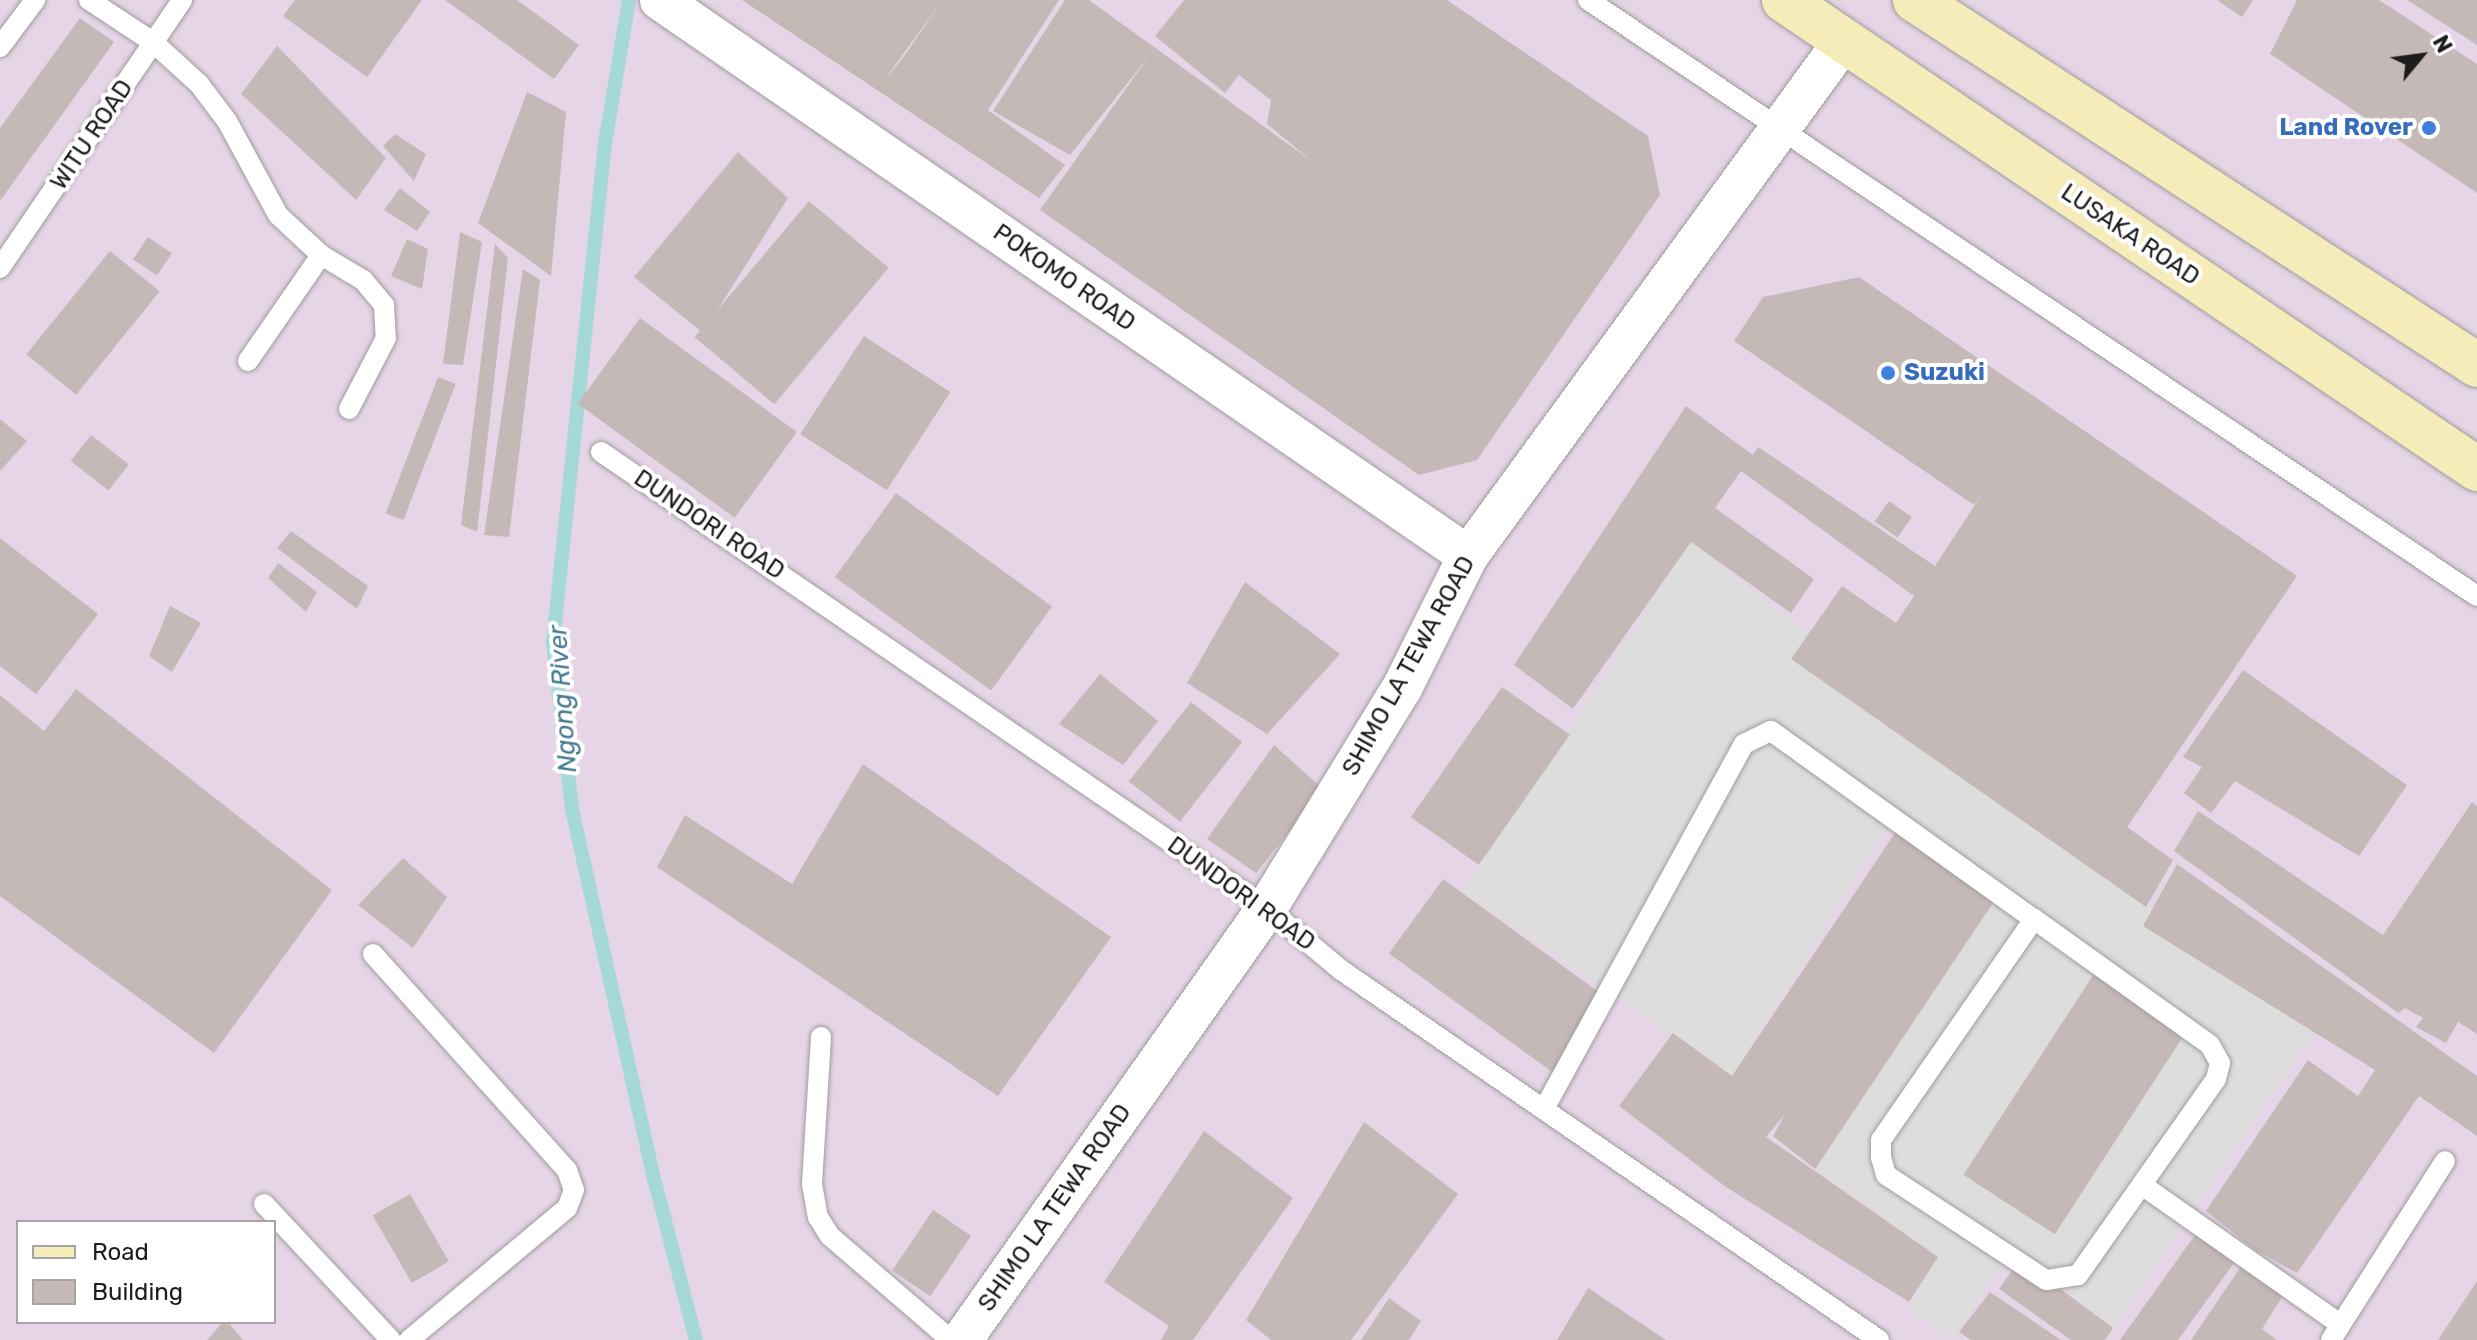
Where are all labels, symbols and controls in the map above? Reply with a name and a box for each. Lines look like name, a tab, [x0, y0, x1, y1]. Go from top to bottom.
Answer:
north arrow	[2381, 16, 2461, 96]
text: N	[2427, 31, 2458, 58]
street label: WITU ROAD	[45, 74, 139, 196]
place label: Land Rover	[2279, 114, 2413, 142]
marker: Land Rover	[2420, 119, 2438, 137]
street label: LUSAKA ROAD	[2055, 178, 2205, 292]
street label: POKOMO ROAD	[987, 218, 1141, 338]
place label: Suzuki	[1904, 359, 1985, 387]
marker: Suzuki	[1879, 364, 1897, 382]
street label: DUNDORI ROAD	[628, 464, 790, 586]
street label: SHIMO LA TEWA ROAD	[1336, 550, 1482, 782]
water label: Ngong River	[542, 624, 584, 774]
street label: DUNDORI ROAD	[1162, 831, 1320, 957]
street label: SHIMO LA TEWA ROAD	[972, 1098, 1138, 1318]
legend	[16, 1220, 276, 1324]
text: Road	[92, 1238, 149, 1266]
text: Building	[92, 1278, 183, 1306]

